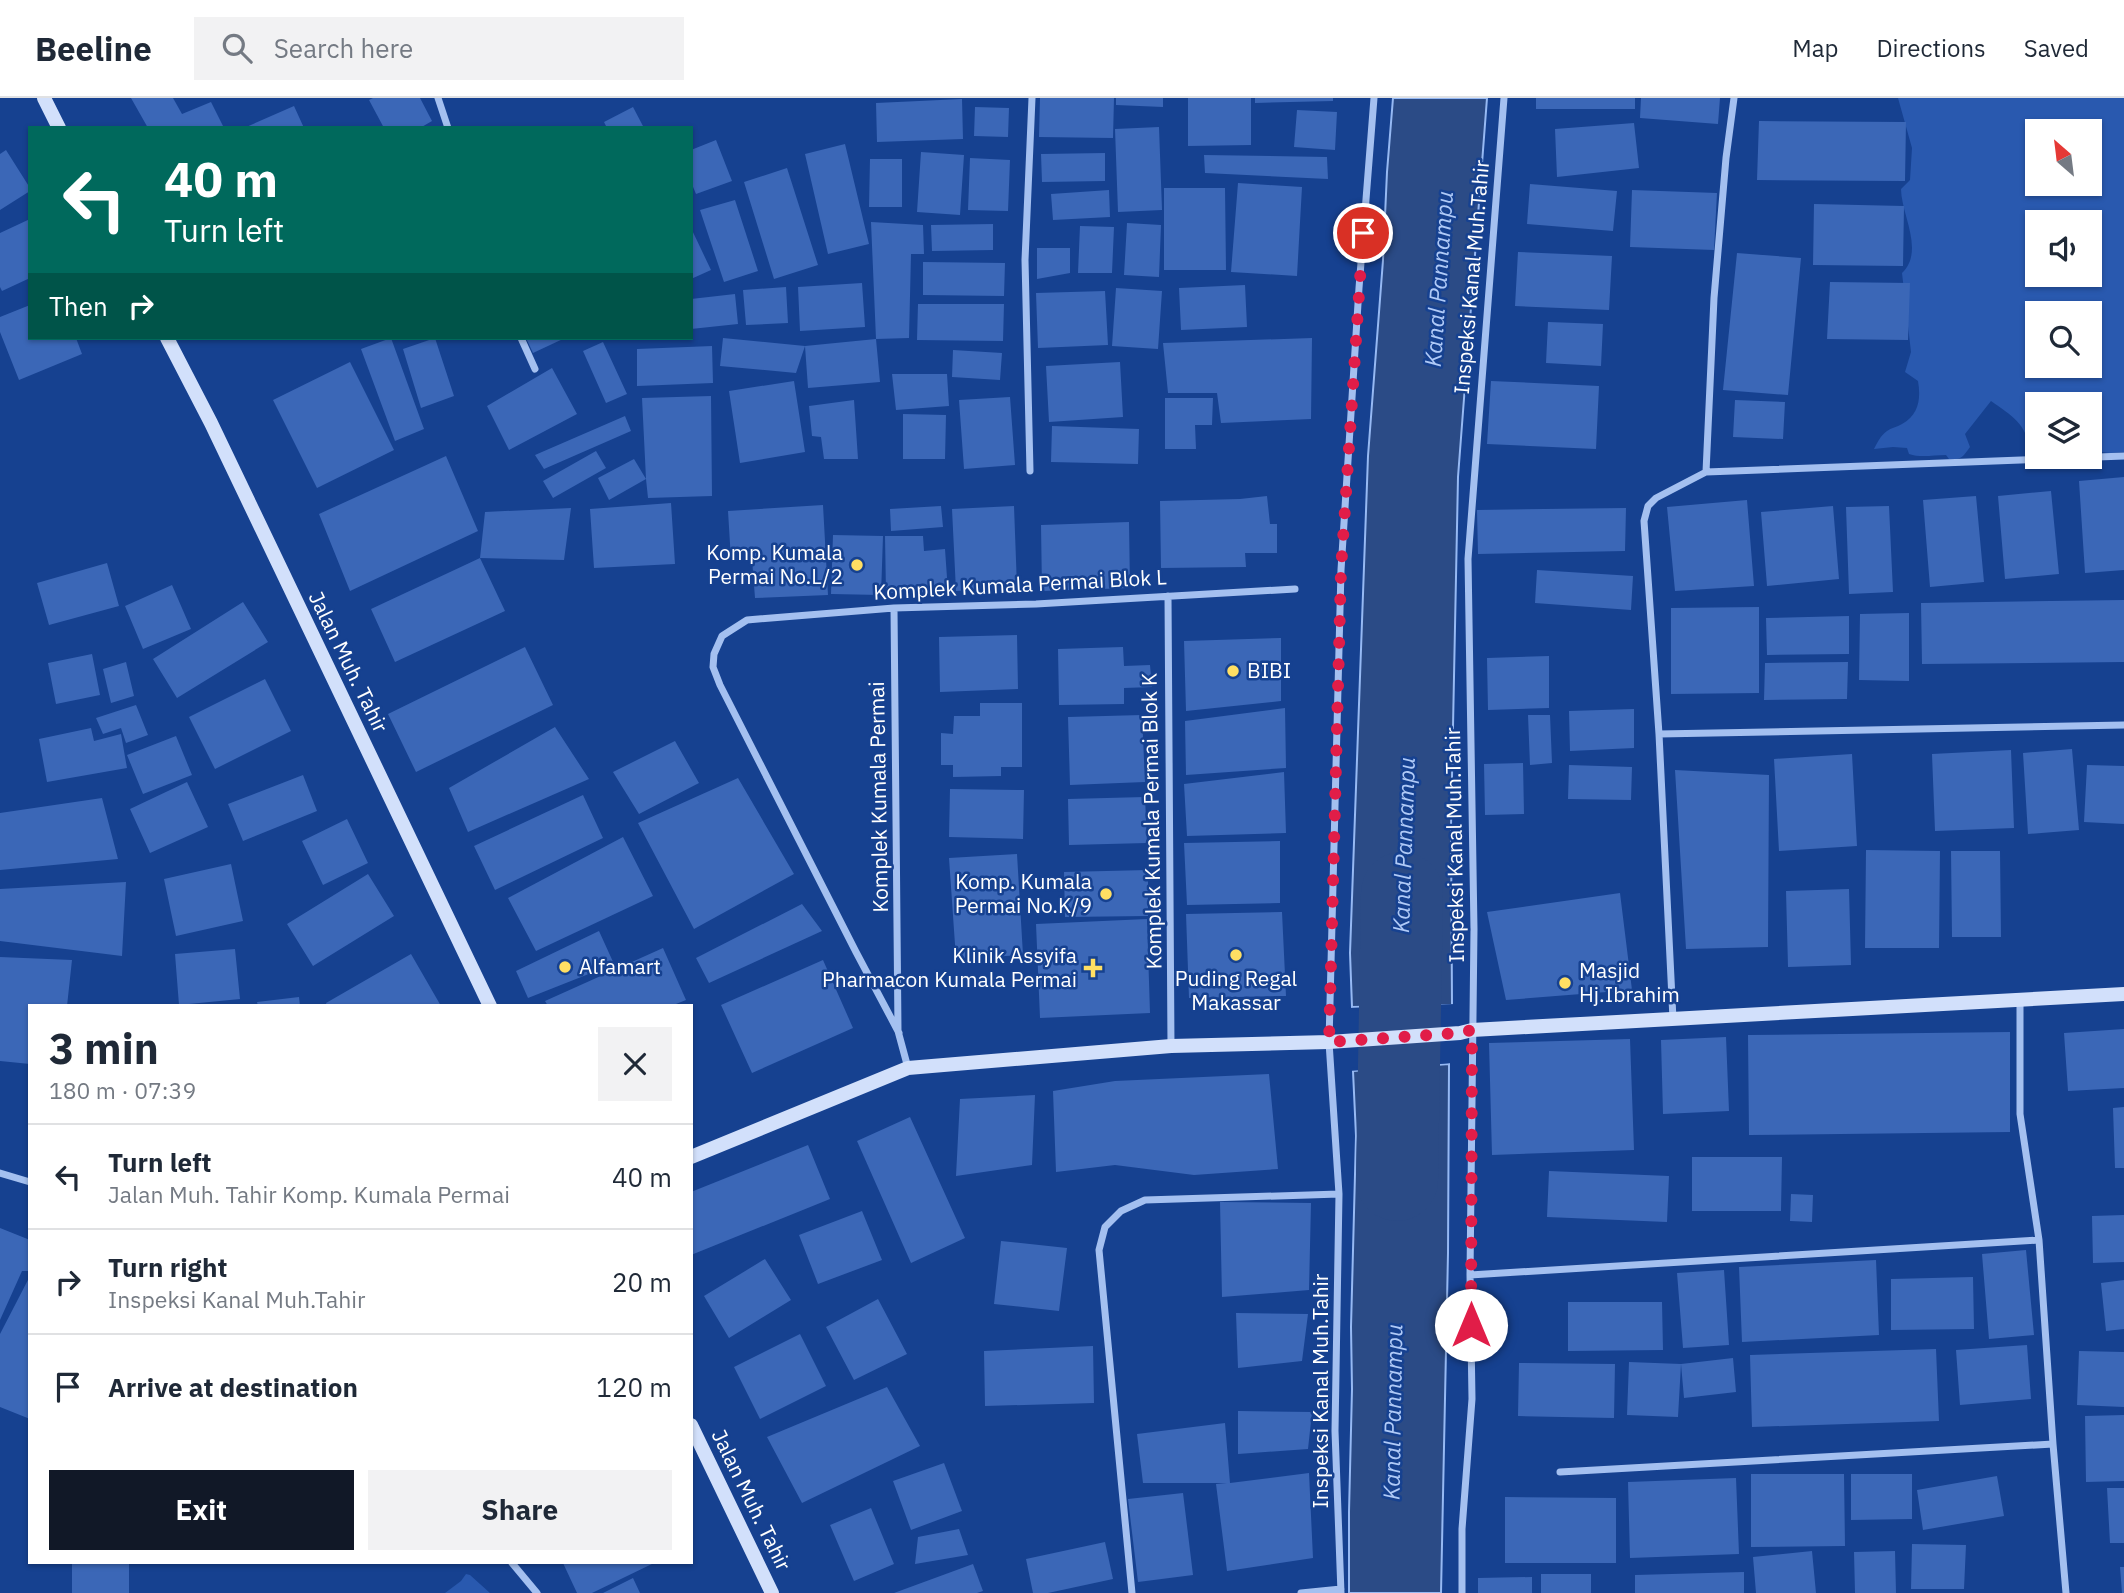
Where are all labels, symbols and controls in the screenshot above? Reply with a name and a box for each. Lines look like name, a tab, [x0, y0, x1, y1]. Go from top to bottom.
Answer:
search box	[194, 17, 684, 80]
text: Beeline	[35, 27, 152, 70]
icon: search	[218, 29, 256, 67]
text: Search here	[274, 31, 413, 65]
text: Map	[1792, 32, 1838, 64]
text: Directions	[1876, 32, 1986, 64]
text: Saved	[2024, 32, 2089, 64]
north arrow	[2025, 119, 2102, 196]
map controls	[2025, 119, 2102, 469]
text: 40 m	[164, 147, 278, 210]
icon: left	[49, 154, 140, 245]
street label: Inspeksi Kanal Muh.Tahir	[1447, 158, 1495, 395]
water label: Kanal Pannampu	[1417, 190, 1459, 368]
pin	[1333, 203, 1393, 263]
text: Turn left	[164, 209, 284, 251]
button: sound	[2025, 210, 2102, 287]
icon: arrive	[1344, 214, 1382, 252]
icon: right	[122, 287, 160, 325]
text: Then	[49, 289, 108, 323]
button: search	[2025, 301, 2102, 378]
button: layers	[2025, 392, 2102, 469]
place label: Komp. Kumala Permai No.L/2	[706, 538, 843, 590]
marker: Komp. Kumala Permai No.L/2	[849, 557, 865, 573]
street label: Komplek Kumala Permai Blok L	[873, 562, 1167, 606]
street label: Jalan Muh. Tahir	[303, 586, 395, 737]
place label: BIBI	[1247, 656, 1291, 684]
marker: BIBI	[1225, 663, 1241, 679]
street label: Komplek Kumala Permai Blok K	[1134, 672, 1168, 970]
street label: Komplek Kumala Permai	[862, 681, 894, 913]
street label: Inspeksi Kanal Muh.Tahir	[1438, 727, 1470, 963]
water label: Kanal Pannampu	[1385, 756, 1421, 933]
place label: Komp. Kumala Permai No.K/9	[955, 867, 1092, 919]
marker: Komp. Kumala Permai No.K/9	[1098, 886, 1114, 902]
place label: Klinik Assyifa Pharmacon Kumala Permai	[822, 941, 1077, 993]
marker: Puding Regal Makassar	[1228, 947, 1244, 963]
place label: Alfamart	[579, 952, 661, 980]
place label: Masjid Hj.Ibrahim	[1579, 956, 1680, 1008]
marker: Klinik Assyifa Pharmacon Kumala Permai	[1083, 958, 1103, 978]
marker: Alfamart	[557, 959, 573, 975]
place label: Puding Regal Makassar	[1175, 964, 1298, 1016]
marker: Masjid Hj.Ibrahim	[1557, 975, 1573, 991]
text: 3 min	[49, 1021, 159, 1076]
button: close	[598, 1027, 672, 1101]
text: 180 m · 07:39	[49, 1075, 196, 1105]
text: Turn left	[108, 1145, 211, 1179]
icon: left	[49, 1158, 87, 1196]
text: 40 m	[612, 1160, 672, 1194]
text: Jalan Muh. Tahir Komp. Kumala Permai	[108, 1179, 510, 1209]
text: Turn right	[108, 1250, 227, 1284]
icon: right	[49, 1263, 87, 1301]
text: 20 m	[612, 1265, 672, 1299]
street label: Inspeksi Kanal Muh.Tahir	[1306, 1273, 1334, 1509]
text: Inspeksi Kanal Muh.Tahir	[108, 1284, 366, 1314]
position arrow	[1434, 1288, 1508, 1362]
water label: Kanal Pannampu	[1375, 1324, 1409, 1500]
icon: arrive	[49, 1368, 87, 1406]
text: Arrive at destination	[108, 1370, 358, 1404]
text: 120 m	[596, 1370, 672, 1404]
street label: Jalan Muh. Tahir	[706, 1424, 798, 1575]
button: Exit	[49, 1470, 354, 1550]
button: Share	[368, 1470, 672, 1550]

